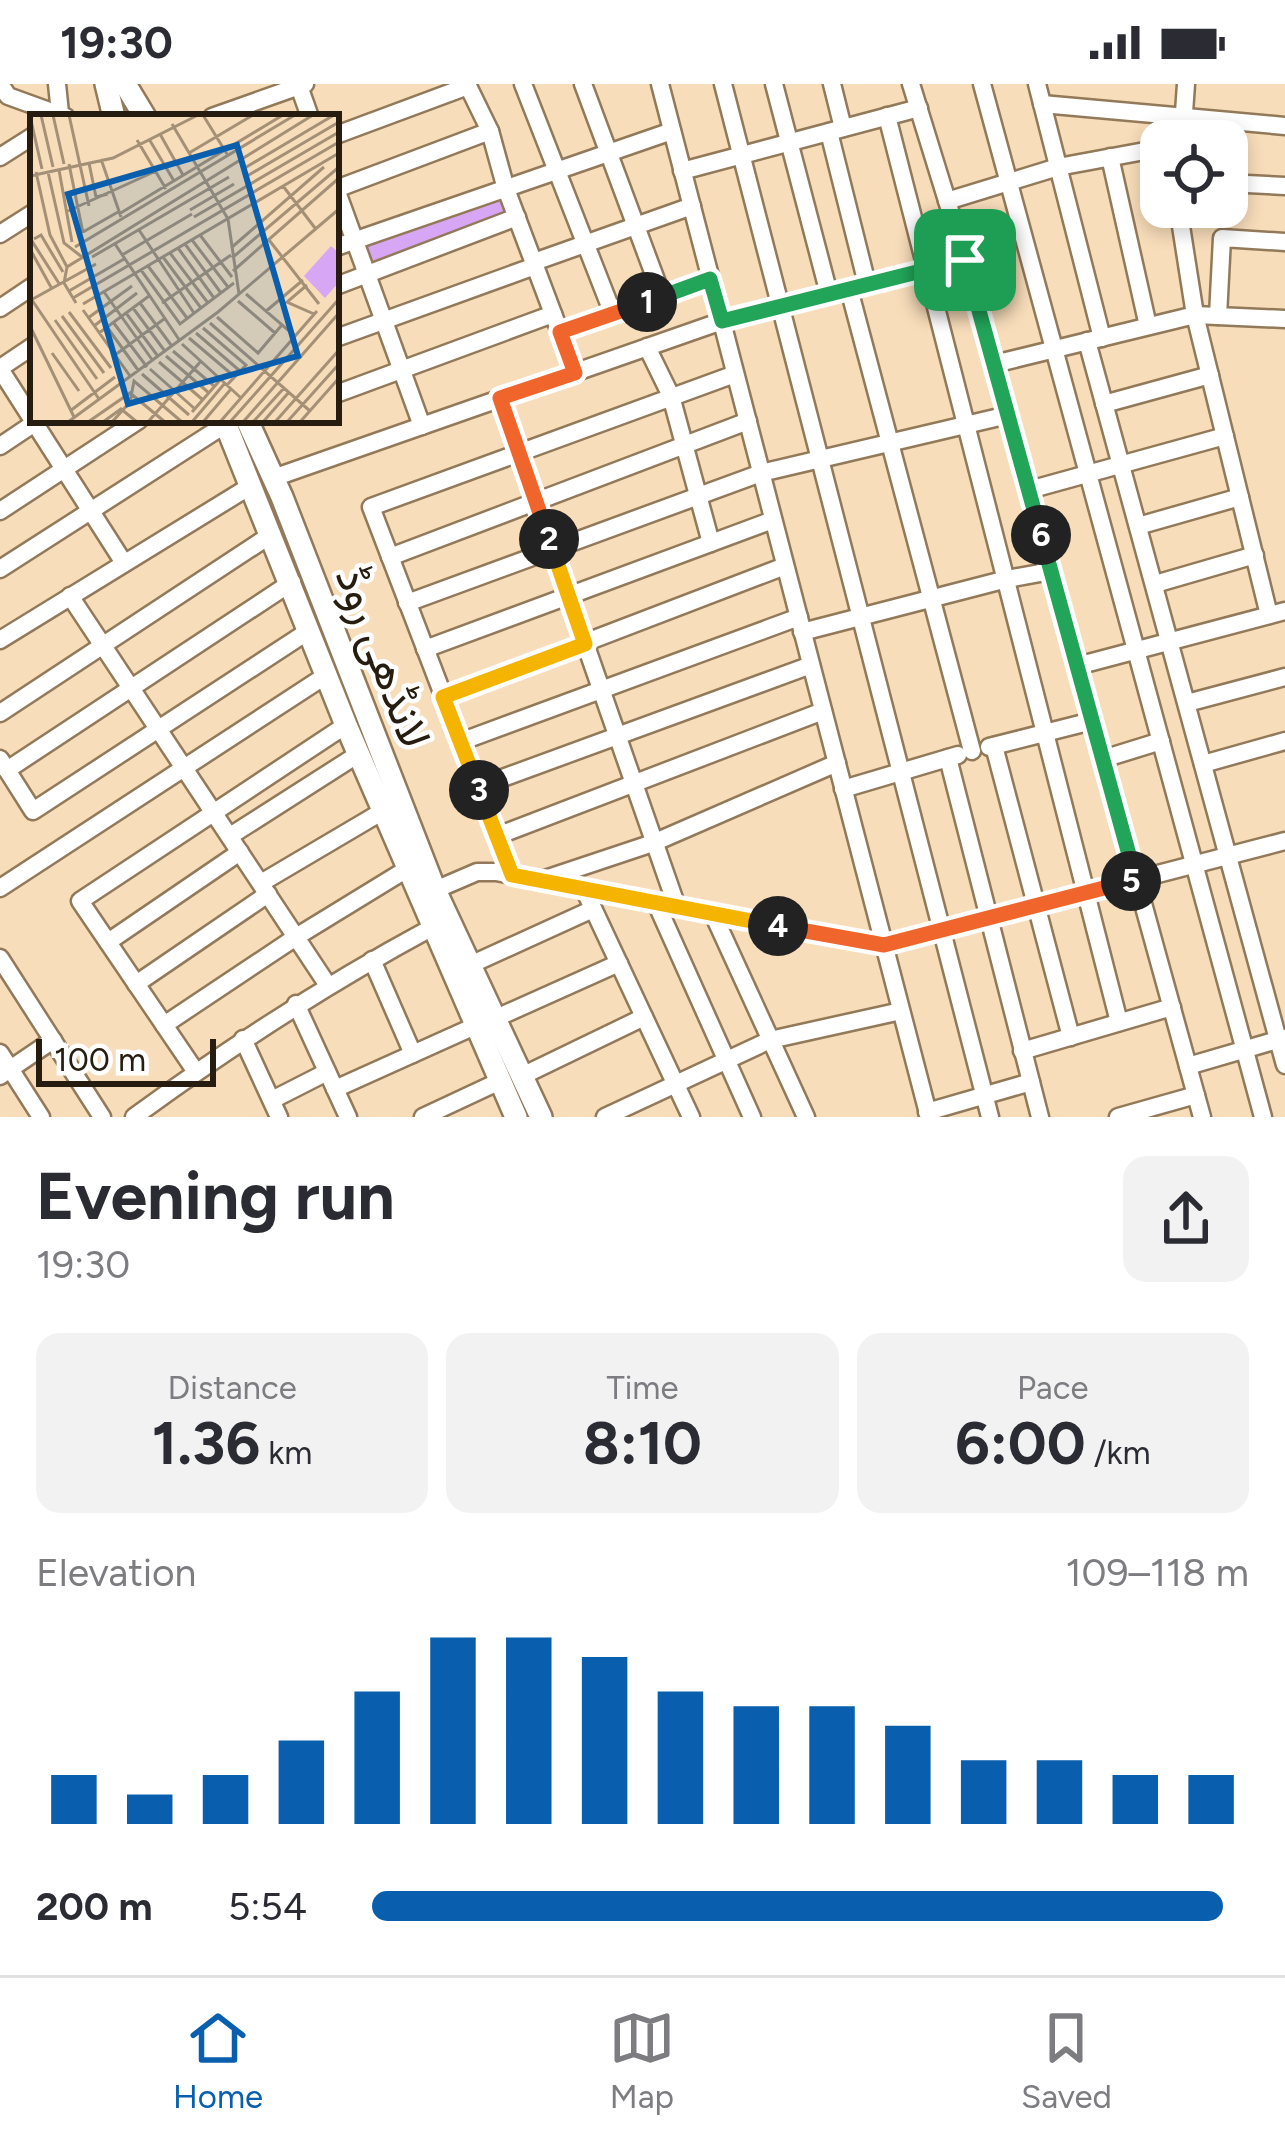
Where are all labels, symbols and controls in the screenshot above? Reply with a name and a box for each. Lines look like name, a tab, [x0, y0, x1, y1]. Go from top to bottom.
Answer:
text: 19:30	[60, 15, 173, 69]
inset map	[30, 114, 339, 423]
map controls	[1140, 120, 1248, 228]
button: locate	[1140, 120, 1248, 228]
pin	[914, 209, 1016, 311]
icon: arrive	[932, 227, 998, 293]
pin: 1	[617, 272, 677, 332]
text: 1	[640, 282, 654, 321]
pin: 6	[1011, 505, 1071, 565]
pin: 2	[519, 509, 579, 569]
text: 6	[1031, 515, 1051, 554]
text: 2	[539, 519, 559, 558]
street label: لانڈھی روڈ	[324, 559, 443, 756]
pin: 3	[449, 760, 509, 820]
text: 3	[470, 770, 488, 809]
pin: 5	[1101, 851, 1161, 911]
text: 5	[1121, 861, 1141, 900]
pin: 4	[748, 896, 808, 956]
text: 4	[768, 906, 788, 945]
scale bar	[36, 1033, 216, 1086]
text: 100 m	[54, 1040, 146, 1079]
text: Evening run	[36, 1156, 395, 1236]
button: share	[1123, 1156, 1249, 1282]
text: 19:30	[36, 1241, 130, 1288]
text: Distance	[168, 1368, 297, 1407]
text: Time	[607, 1368, 678, 1407]
text: Pace	[1017, 1368, 1089, 1407]
text: 1.36	[152, 1407, 260, 1479]
text: 8:10	[583, 1407, 702, 1479]
text: 6:00	[955, 1407, 1086, 1479]
text: km	[260, 1433, 312, 1472]
text: /km	[1086, 1433, 1151, 1472]
text: Elevation	[36, 1549, 196, 1596]
text: 109–118 m	[1065, 1549, 1249, 1596]
text: 200 m	[36, 1883, 152, 1930]
text: 5:54	[228, 1883, 307, 1930]
tab: Home	[173, 2005, 263, 2116]
tab: Map	[609, 2005, 675, 2116]
tab: Saved	[1021, 2005, 1112, 2116]

